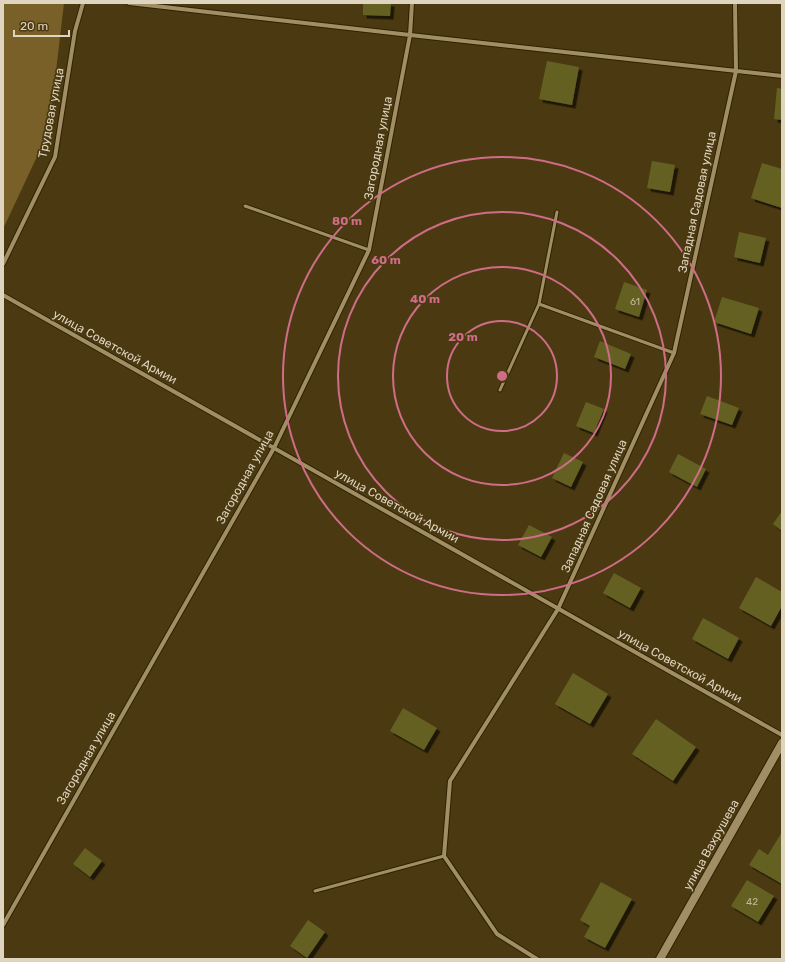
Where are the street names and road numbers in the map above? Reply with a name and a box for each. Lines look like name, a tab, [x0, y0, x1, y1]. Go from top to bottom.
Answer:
street label: Трудовая улица	[35, 67, 67, 159]
street label: Загородная улица	[361, 95, 395, 201]
street label: Западная Садовая улица	[675, 130, 719, 274]
street label: улица Советской Армии	[50, 307, 180, 387]
street label: Загородная улица	[213, 428, 277, 526]
street label: Западная Садовая улица	[558, 437, 630, 575]
street label: улица Советской Армии	[332, 466, 462, 546]
street label: улица Советской Армии	[615, 626, 745, 706]
street label: Загородная улица	[54, 709, 118, 807]
street label: улица Вахрушева	[680, 797, 742, 893]

